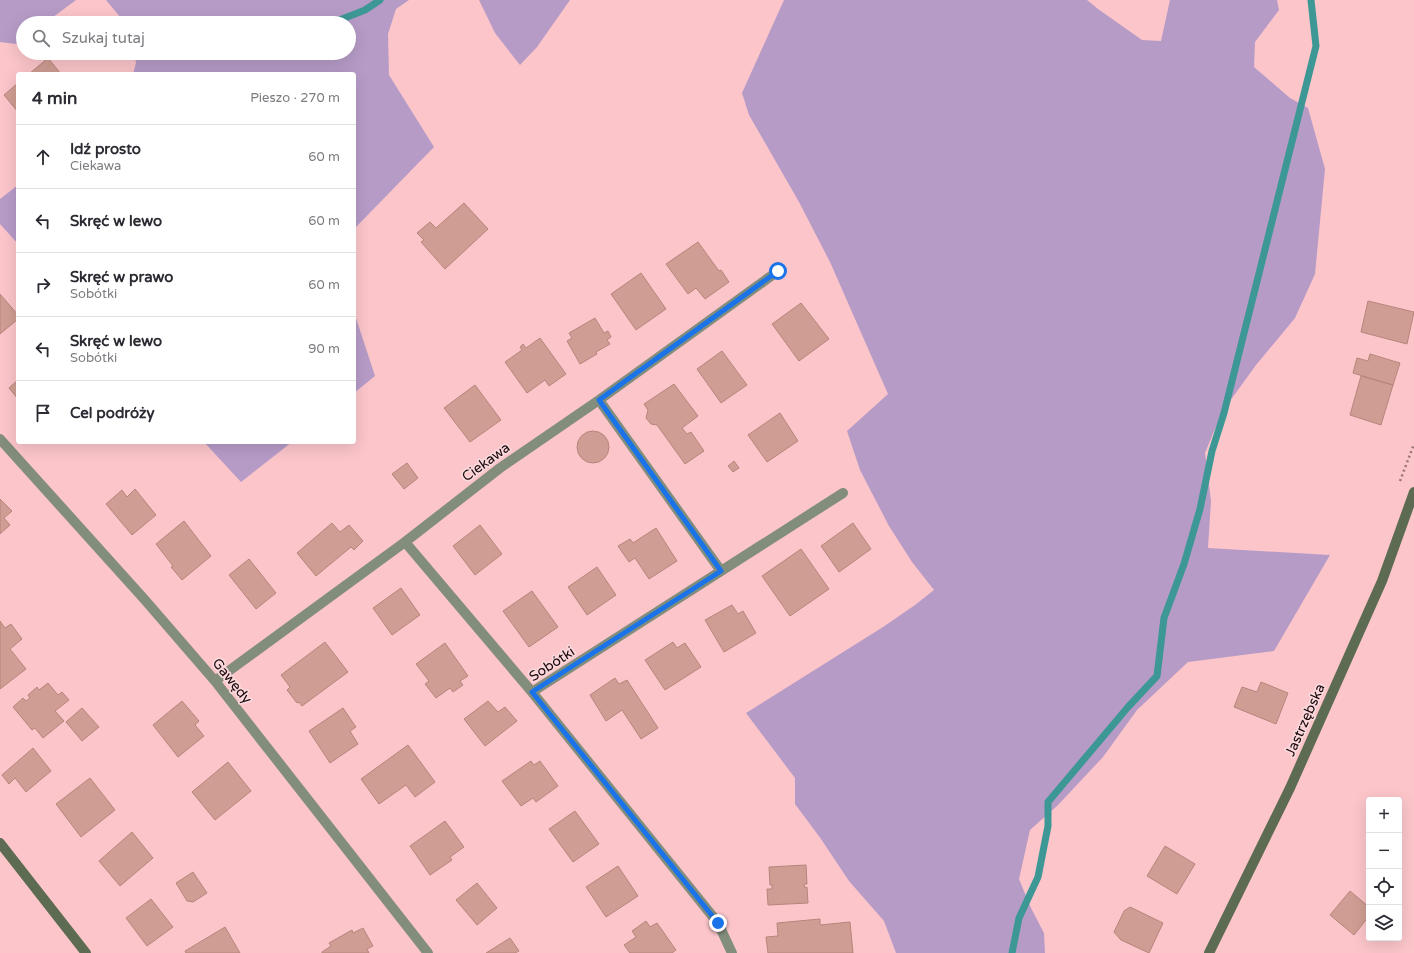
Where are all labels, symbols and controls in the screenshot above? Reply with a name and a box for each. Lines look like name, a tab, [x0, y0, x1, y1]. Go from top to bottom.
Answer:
search box	[16, 16, 356, 60]
icon: search	[30, 27, 52, 49]
text: Szukaj tutaj	[62, 29, 145, 47]
text: 4 min	[32, 88, 77, 109]
text: Pieszo · 270 m	[250, 90, 340, 106]
text: Idź prosto	[70, 140, 141, 158]
icon: ahead	[32, 146, 54, 168]
text: 60 m	[308, 149, 340, 165]
text: Ciekawa	[70, 158, 121, 174]
icon: left	[32, 210, 54, 232]
text: Skręć w lewo	[70, 212, 162, 230]
text: 60 m	[308, 213, 340, 229]
route start	[769, 262, 787, 280]
text: Skręć w prawo	[70, 268, 173, 286]
icon: right	[32, 274, 54, 296]
text: 60 m	[308, 277, 340, 293]
text: Sobótki	[70, 286, 117, 302]
text: Skręć w lewo	[70, 332, 162, 350]
icon: left	[32, 338, 54, 360]
text: 90 m	[308, 341, 340, 357]
text: Sobótki	[70, 350, 117, 366]
icon: arrive	[32, 402, 54, 424]
text: Cel podróży	[70, 404, 155, 422]
street label: Ciekawa	[459, 439, 513, 485]
street label: Sobótki	[526, 643, 578, 685]
street label: Gawędy	[209, 655, 256, 708]
street label: Jastrzębska	[1281, 681, 1329, 759]
map controls	[1366, 797, 1402, 941]
button: +	[1366, 797, 1402, 833]
button: −	[1366, 833, 1402, 869]
button: locate	[1366, 869, 1402, 905]
button: layers	[1366, 905, 1402, 941]
route end	[709, 914, 727, 932]

